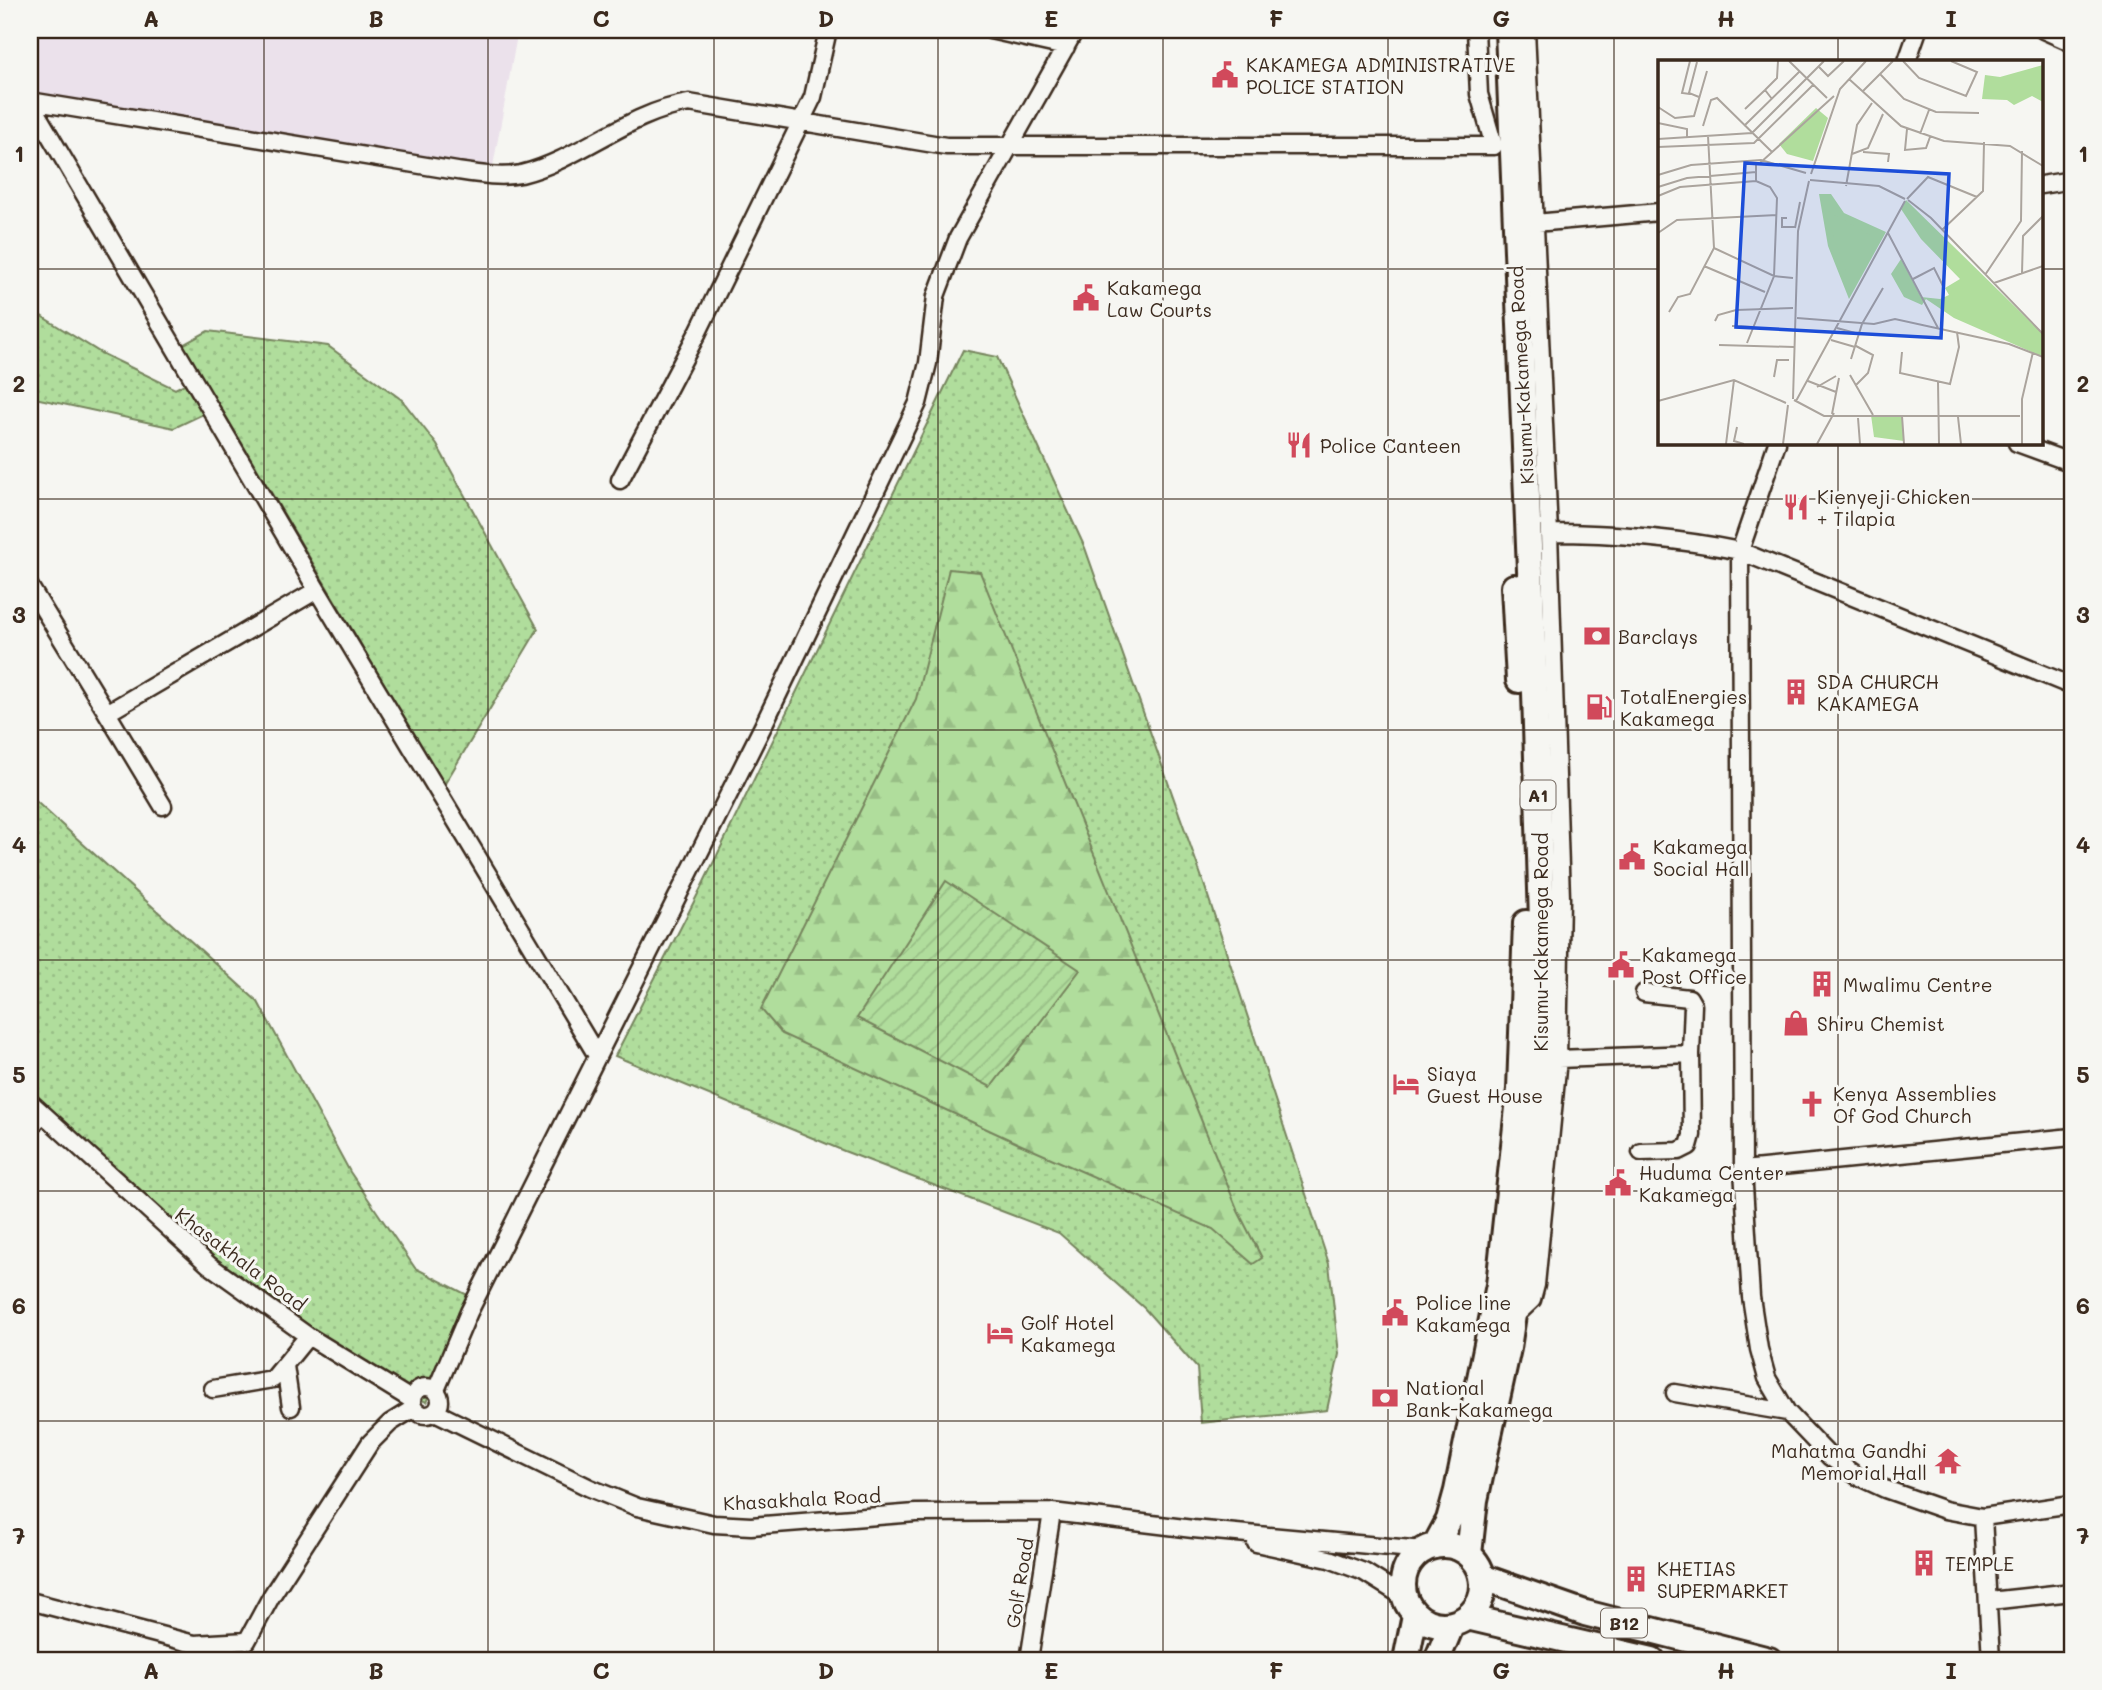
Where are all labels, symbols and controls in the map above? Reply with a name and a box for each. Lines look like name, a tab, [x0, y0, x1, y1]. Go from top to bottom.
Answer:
text: A	[143, 3, 159, 33]
text: B	[368, 3, 384, 33]
text: C	[592, 3, 610, 33]
text: D	[818, 3, 834, 33]
text: E	[1044, 3, 1058, 33]
text: F	[1269, 3, 1283, 33]
text: G	[1492, 3, 1510, 33]
text: H	[1717, 3, 1735, 33]
text: I	[1945, 3, 1957, 33]
place label: KAKAMEGA ADMINISTRATIVE POLICE STATION	[1246, 52, 1515, 99]
public building icon: KAKAMEGA ADMINISTRATIVE POLICE STATION	[1210, 60, 1240, 90]
inset map	[1658, 60, 2042, 444]
text: 1	[14, 138, 24, 168]
text: 1	[2078, 138, 2088, 168]
street label: Kisumu-Kakamega Road	[1503, 265, 1539, 485]
place label: Kakamega Law Courts	[1107, 275, 1212, 322]
public building icon: Kakamega Law Courts	[1071, 283, 1101, 313]
text: 2	[13, 368, 25, 398]
text: 2	[2077, 368, 2089, 398]
restaurant icon: Police Canteen	[1284, 430, 1314, 460]
place label: Police Canteen	[1320, 433, 1461, 458]
place label: Kienyeji Chicken + Tilapia	[1817, 484, 1970, 531]
restaurant icon: Kienyeji Chicken + Tilapia	[1781, 492, 1811, 522]
text: 3	[12, 599, 26, 629]
text: 3	[2076, 599, 2090, 629]
bank icon: Barclays	[1582, 621, 1612, 651]
place label: Barclays	[1618, 624, 1698, 649]
place label: SDA CHURCH KAKAMEGA	[1817, 669, 1939, 716]
building icon: SDA CHURCH KAKAMEGA	[1781, 677, 1811, 707]
place label: TotalEnergies Kakamega	[1620, 684, 1747, 731]
fuel station icon: TotalEnergies Kakamega	[1584, 692, 1614, 722]
road number: A1	[1520, 780, 1556, 810]
text: 4	[12, 829, 26, 859]
text: 4	[2076, 829, 2090, 859]
street label: Kisumu-Kakamega Road	[1528, 833, 1553, 1052]
place label: Kakamega Social Hall	[1653, 834, 1750, 881]
public building icon: Kakamega Social Hall	[1617, 842, 1647, 872]
place label: Kakamega Post Office	[1642, 942, 1747, 989]
public building icon: Kakamega Post Office	[1606, 950, 1636, 980]
building icon: Mwalimu Centre	[1807, 969, 1837, 999]
place label: Mwalimu Centre	[1843, 972, 1992, 997]
shop icon: Shiru Chemist	[1781, 1008, 1811, 1038]
place label: Shiru Chemist	[1817, 1011, 1945, 1036]
text: 5	[12, 1059, 26, 1089]
text: 5	[2076, 1059, 2090, 1089]
place label: Siaya Guest House	[1427, 1061, 1543, 1108]
hotel icon: Siaya Guest House	[1391, 1069, 1421, 1099]
place label: Kenya Assemblies Of God Church	[1833, 1081, 1997, 1128]
church icon: Kenya Assemblies Of God Church	[1797, 1089, 1827, 1119]
place label: Huduma Center Kakamega	[1639, 1160, 1784, 1207]
public building icon: Huduma Center Kakamega	[1603, 1168, 1633, 1198]
street label: Khasakhala Road	[170, 1202, 312, 1316]
text: 6	[12, 1290, 26, 1320]
place label: Police line Kakamega	[1416, 1290, 1511, 1337]
text: 6	[2076, 1290, 2090, 1320]
public building icon: Police line Kakamega	[1380, 1298, 1410, 1328]
place label: Golf Hotel Kakamega	[1021, 1310, 1116, 1357]
hotel icon: Golf Hotel Kakamega	[985, 1318, 1015, 1348]
place label: National Bank-Kakamega	[1406, 1375, 1553, 1422]
bank icon: National Bank-Kakamega	[1370, 1383, 1400, 1413]
place label: Mahatma Gandhi Memorial Hall	[1771, 1438, 1927, 1485]
temple icon: Mahatma Gandhi Memorial Hall	[1933, 1446, 1963, 1476]
street label: Khasakhala Road	[723, 1482, 881, 1516]
text: 7	[13, 1520, 26, 1550]
text: 7	[2077, 1520, 2090, 1550]
street label: Golf Road	[1000, 1536, 1038, 1630]
building icon: TEMPLE	[1909, 1548, 1939, 1578]
place label: TEMPLE	[1945, 1551, 2014, 1576]
place label: KHETIAS SUPERMARKET	[1657, 1556, 1789, 1603]
building icon: KHETIAS SUPERMARKET	[1621, 1564, 1651, 1594]
road number: B12	[1601, 1608, 1647, 1638]
text: A	[143, 1655, 159, 1685]
text: B	[368, 1655, 384, 1685]
text: C	[592, 1655, 610, 1685]
text: D	[818, 1655, 834, 1685]
text: E	[1044, 1655, 1058, 1685]
text: F	[1269, 1655, 1283, 1685]
text: G	[1492, 1655, 1510, 1685]
text: H	[1717, 1655, 1735, 1685]
text: I	[1945, 1655, 1957, 1685]

